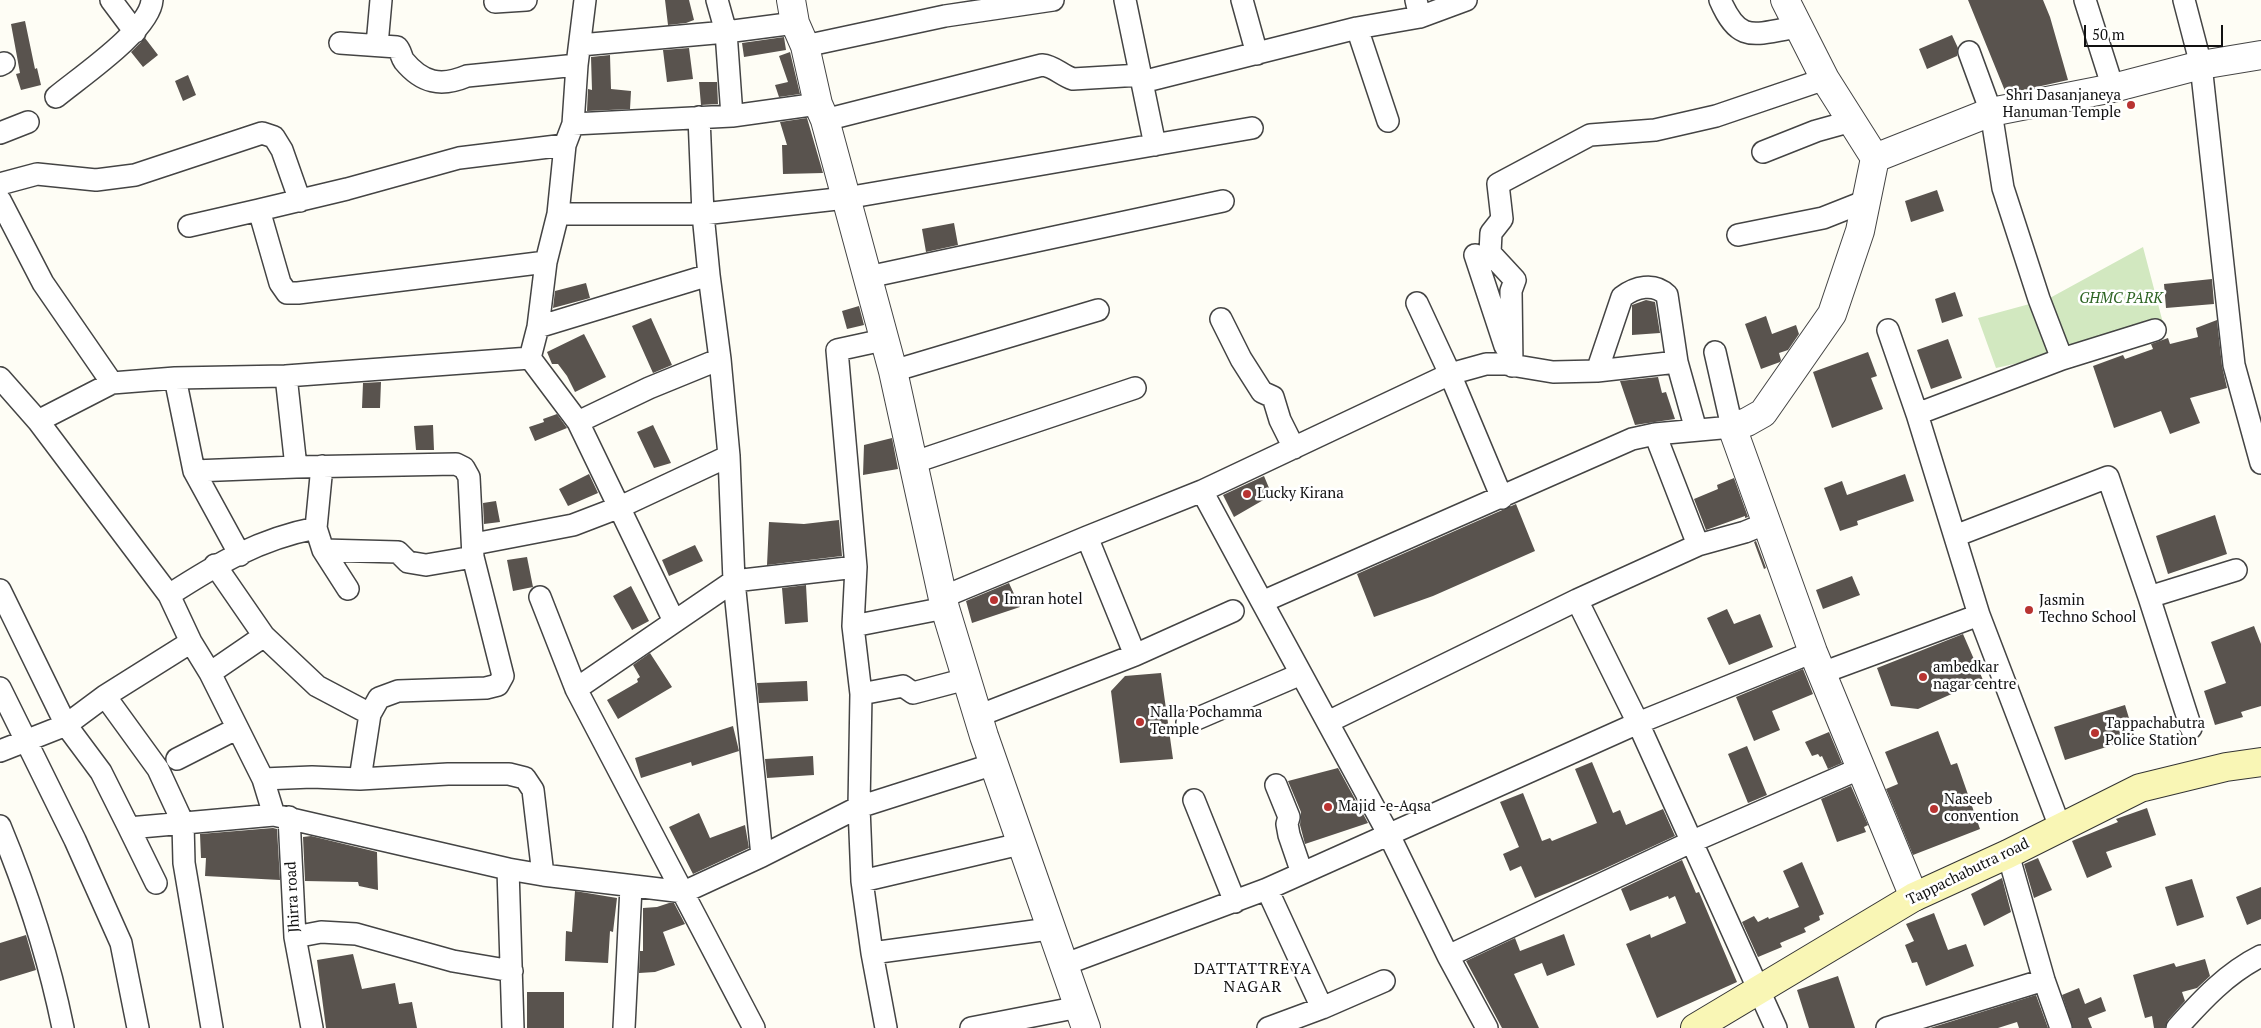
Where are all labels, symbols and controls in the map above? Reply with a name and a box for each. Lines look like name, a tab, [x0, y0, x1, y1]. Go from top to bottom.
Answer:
scale bar	[2086, 15, 2225, 47]
text: 50 m	[2092, 24, 2125, 44]
place label: Shri Dasanjaneya Hanuman Temple	[2003, 87, 2121, 122]
marker: Shri Dasanjaneya Hanuman Temple	[2125, 99, 2137, 111]
park label: GHMC PARK	[2079, 290, 2163, 308]
place label: Lucky Kirana	[1257, 485, 1344, 503]
marker: Lucky Kirana	[1241, 488, 1253, 500]
place label: Imran hotel	[1004, 591, 1083, 609]
place label: Jasmin Techno School	[2039, 592, 2136, 627]
marker: Imran hotel	[988, 594, 1000, 606]
marker: Jasmin Techno School	[2023, 604, 2035, 616]
place label: ambedkar nagar centre	[1933, 659, 2016, 694]
marker: ambedkar nagar centre	[1917, 671, 1929, 683]
place label: Nalla Pochamma Temple	[1150, 704, 1262, 739]
place label: Tappachabutra Police Station	[2105, 715, 2205, 750]
marker: Nalla Pochamma Temple	[1134, 716, 1146, 728]
marker: Tappachabutra Police Station	[2089, 727, 2101, 739]
place label: Naseeb convention	[1944, 791, 2019, 826]
place label: Majid -e-Aqsa	[1338, 798, 1431, 816]
marker: Majid -e-Aqsa	[1322, 801, 1334, 813]
marker: Naseeb convention	[1928, 803, 1940, 815]
street label: Tappachabutra road	[1904, 835, 2032, 909]
street label: Jhirra road	[282, 861, 304, 933]
district label: DATTATTREYA NAGAR	[1192, 959, 1314, 997]

